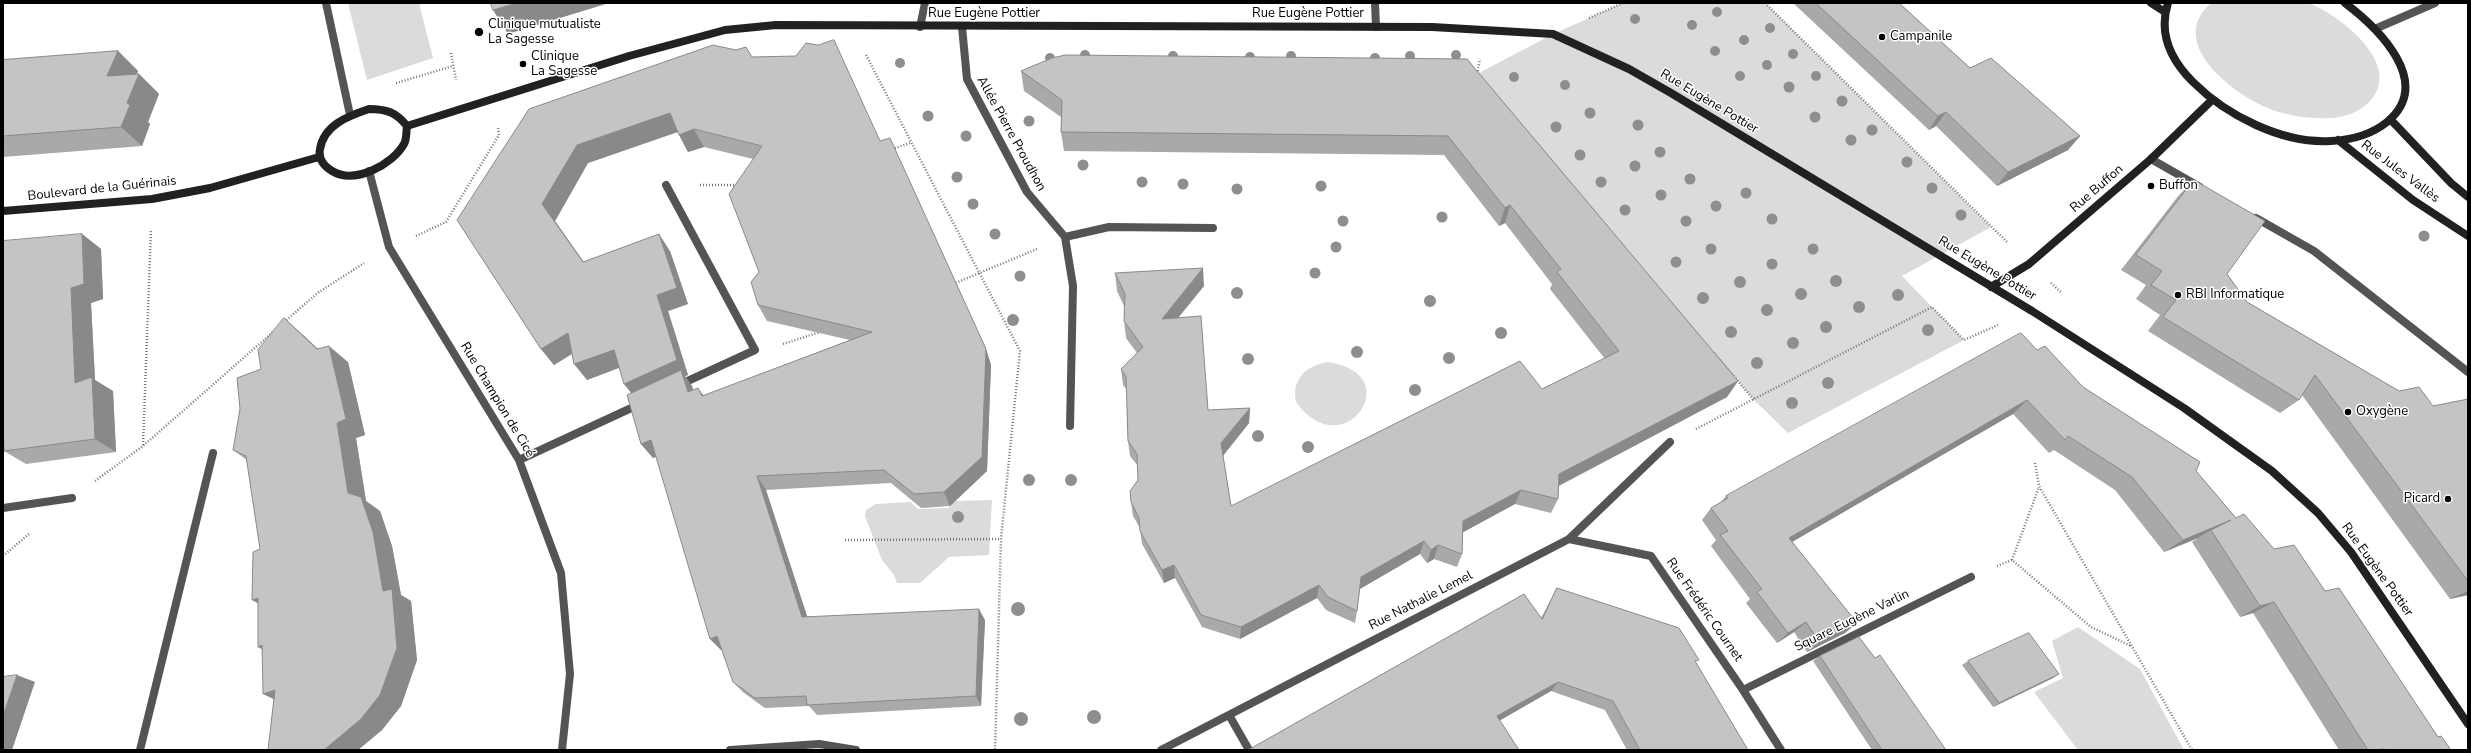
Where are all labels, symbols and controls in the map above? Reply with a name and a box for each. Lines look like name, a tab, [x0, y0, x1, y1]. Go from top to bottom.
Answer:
street label: Rue Eugène Pottier	[928, 6, 1040, 22]
street label: Rue Eugène Pottier	[1252, 6, 1364, 22]
place label: Clinique mutualiste La Sagesse	[488, 17, 601, 48]
marker: Clinique mutualiste La Sagesse	[473, 26, 485, 38]
place label: Campanile	[1890, 29, 1952, 45]
marker: Campanile	[1877, 32, 1887, 42]
place label: Clinique La Sagesse	[531, 49, 597, 80]
marker: Clinique La Sagesse	[518, 59, 528, 69]
street label: Rue Eugène Pottier	[1657, 66, 1761, 138]
street label: Allée Pierre Proudhon	[973, 74, 1049, 194]
street label: Rue Jules Vallès	[2358, 138, 2442, 206]
street label: Rue Buffon	[2067, 162, 2127, 216]
street label: Boulevard de la Guérinais	[27, 173, 177, 205]
place label: Buffon	[2159, 178, 2198, 194]
marker: Buffon	[2146, 181, 2156, 191]
street label: Rue Eugène Pottier	[1935, 233, 2039, 305]
place label: RBI Informatique	[2186, 287, 2284, 303]
marker: RBI Informatique	[2173, 290, 2183, 300]
street label: Rue Champion de Cicé	[456, 340, 538, 460]
place label: Oxygène	[2356, 404, 2408, 420]
marker: Oxygène	[2343, 407, 2353, 417]
place label: Picard	[2404, 491, 2440, 507]
marker: Picard	[2443, 494, 2453, 504]
street label: Rue Eugène Pottier	[2338, 520, 2416, 620]
street label: Rue Frédéric Cournet	[1662, 555, 1746, 665]
street label: Rue Nathalie Lemel	[1366, 568, 1476, 634]
street label: Square Eugène Varlin	[1792, 586, 1912, 656]

